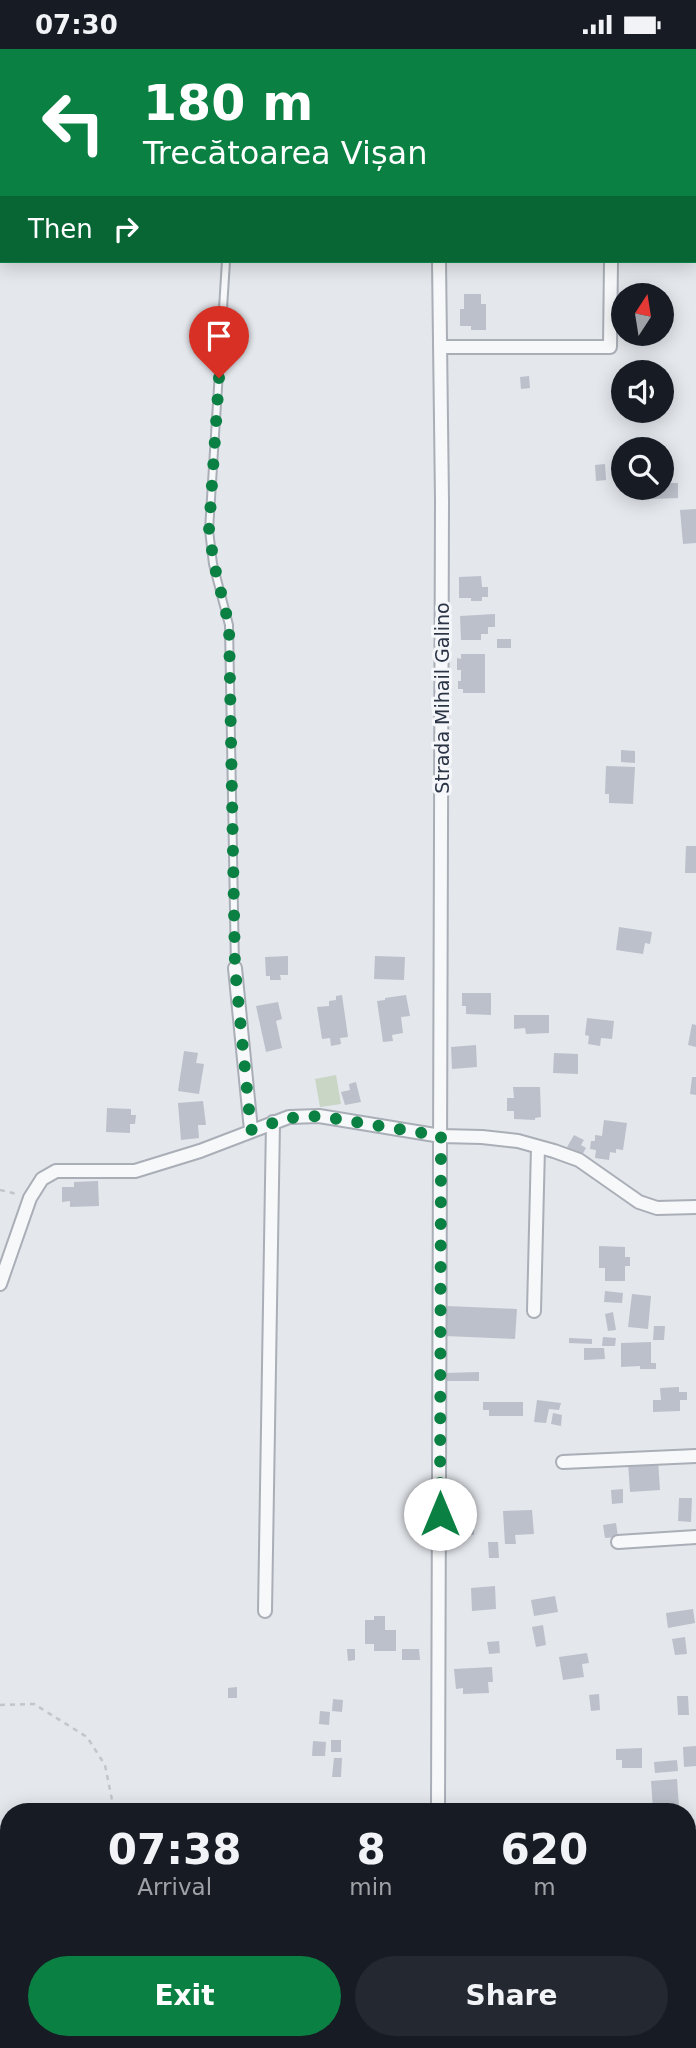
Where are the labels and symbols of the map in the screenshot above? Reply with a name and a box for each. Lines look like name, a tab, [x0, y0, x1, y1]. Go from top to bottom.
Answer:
north arrow	[611, 283, 674, 347]
pin	[189, 306, 249, 378]
street label: Strada Mihail Galino	[431, 602, 453, 794]
position arrow	[403, 1477, 477, 1551]

